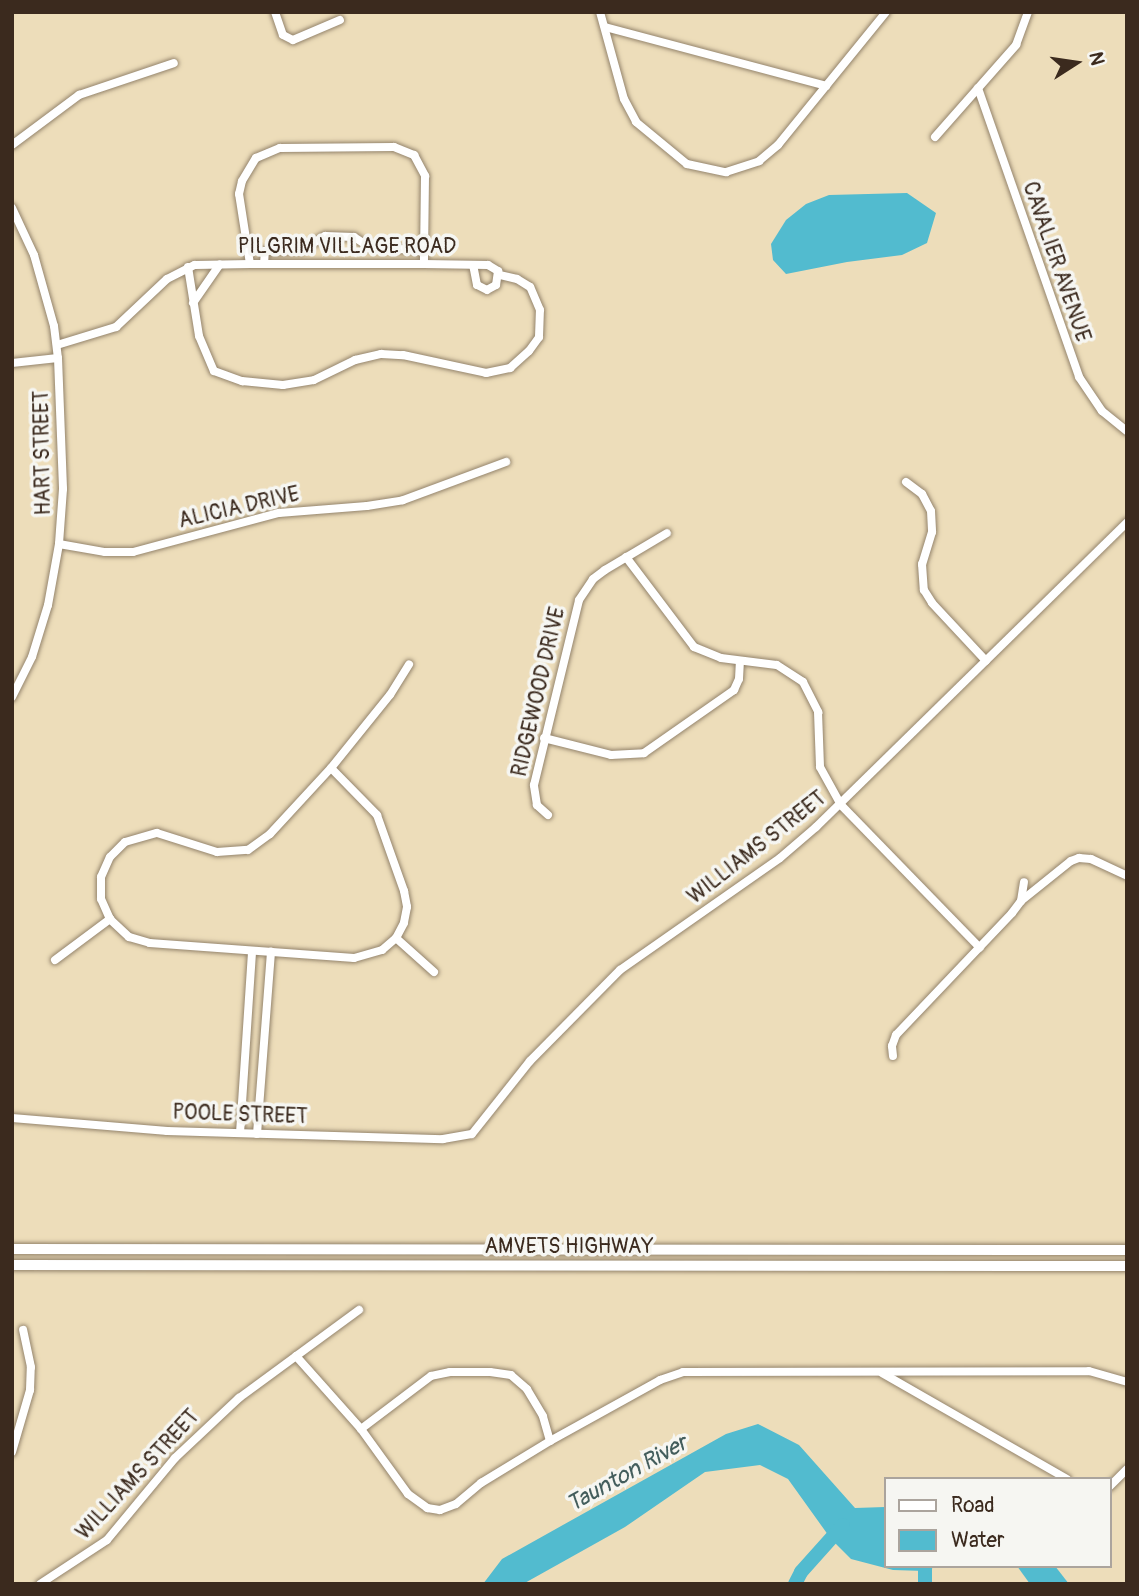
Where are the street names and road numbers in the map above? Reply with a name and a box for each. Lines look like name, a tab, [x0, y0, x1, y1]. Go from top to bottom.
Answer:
street label: CAVALIER AVENUE	[1017, 179, 1095, 345]
street label: PILGRIM VILLAGE ROAD	[238, 234, 456, 260]
street label: HART STREET	[29, 390, 57, 516]
street label: ALICIA DRIVE	[176, 482, 302, 534]
street label: RIDGEWOOD DRIVE	[507, 605, 571, 779]
street label: WILLIAMS STREET	[683, 786, 831, 910]
street label: POOLE STREET	[172, 1100, 308, 1130]
street label: AMVETS HIGHWAY	[484, 1234, 654, 1260]
street label: WILLIAMS STREET	[71, 1405, 205, 1545]

